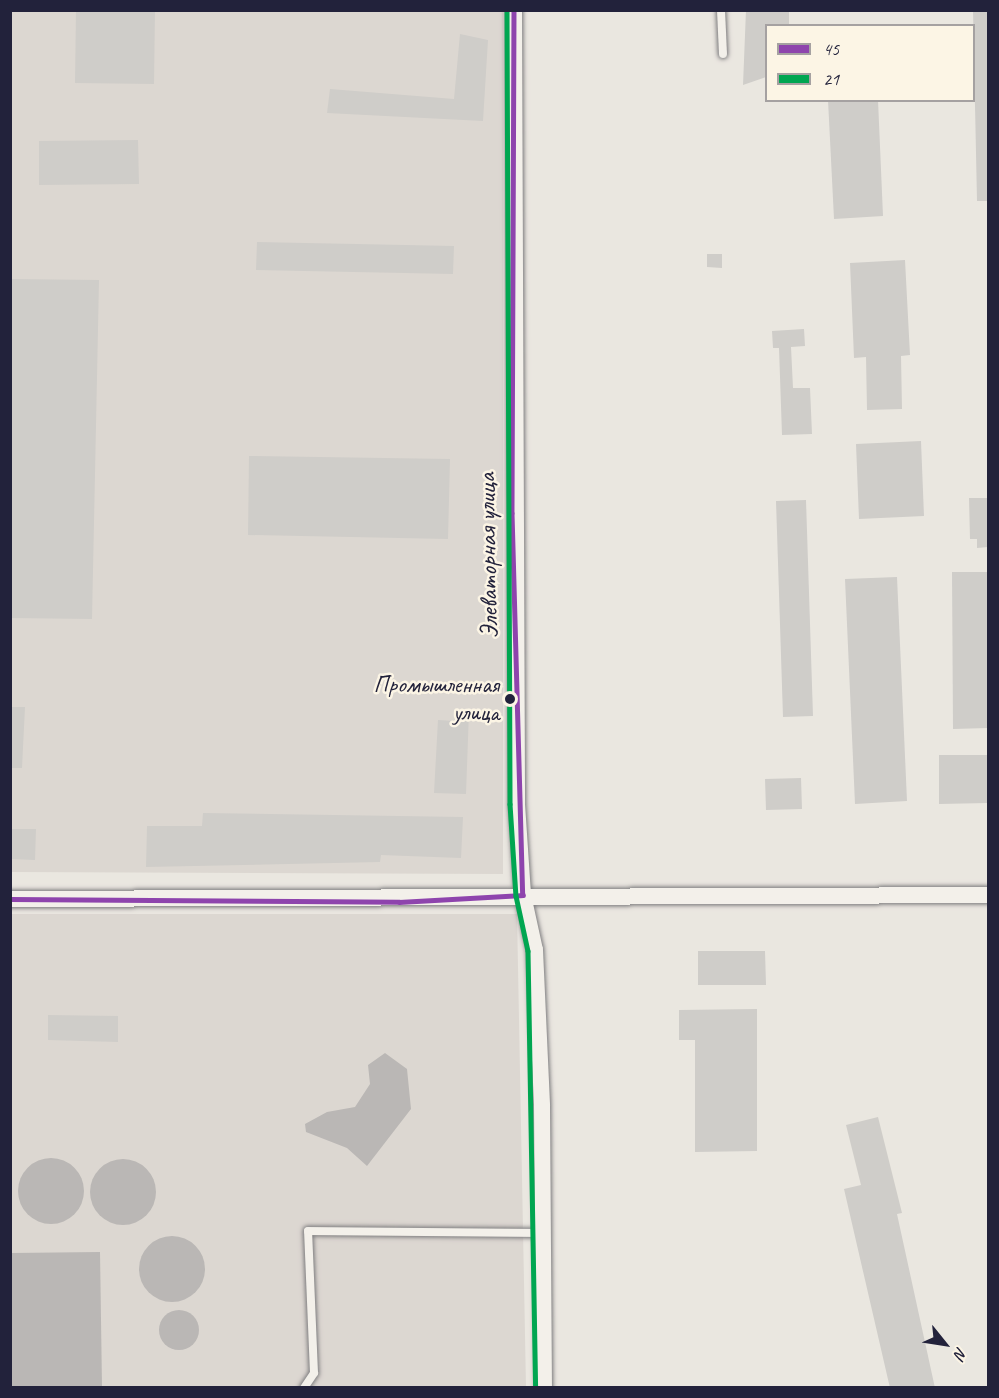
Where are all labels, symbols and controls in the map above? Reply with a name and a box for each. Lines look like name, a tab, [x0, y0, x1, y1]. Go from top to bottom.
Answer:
legend	[765, 24, 975, 102]
text: 45	[823, 38, 839, 60]
text: 21	[823, 68, 839, 90]
street label: Элеваторная улица	[471, 472, 505, 640]
place label: Промышленная улица	[374, 671, 499, 727]
marker: Промышленная улица	[504, 693, 516, 705]
north arrow	[915, 1314, 975, 1374]
text: N	[949, 1344, 972, 1362]

